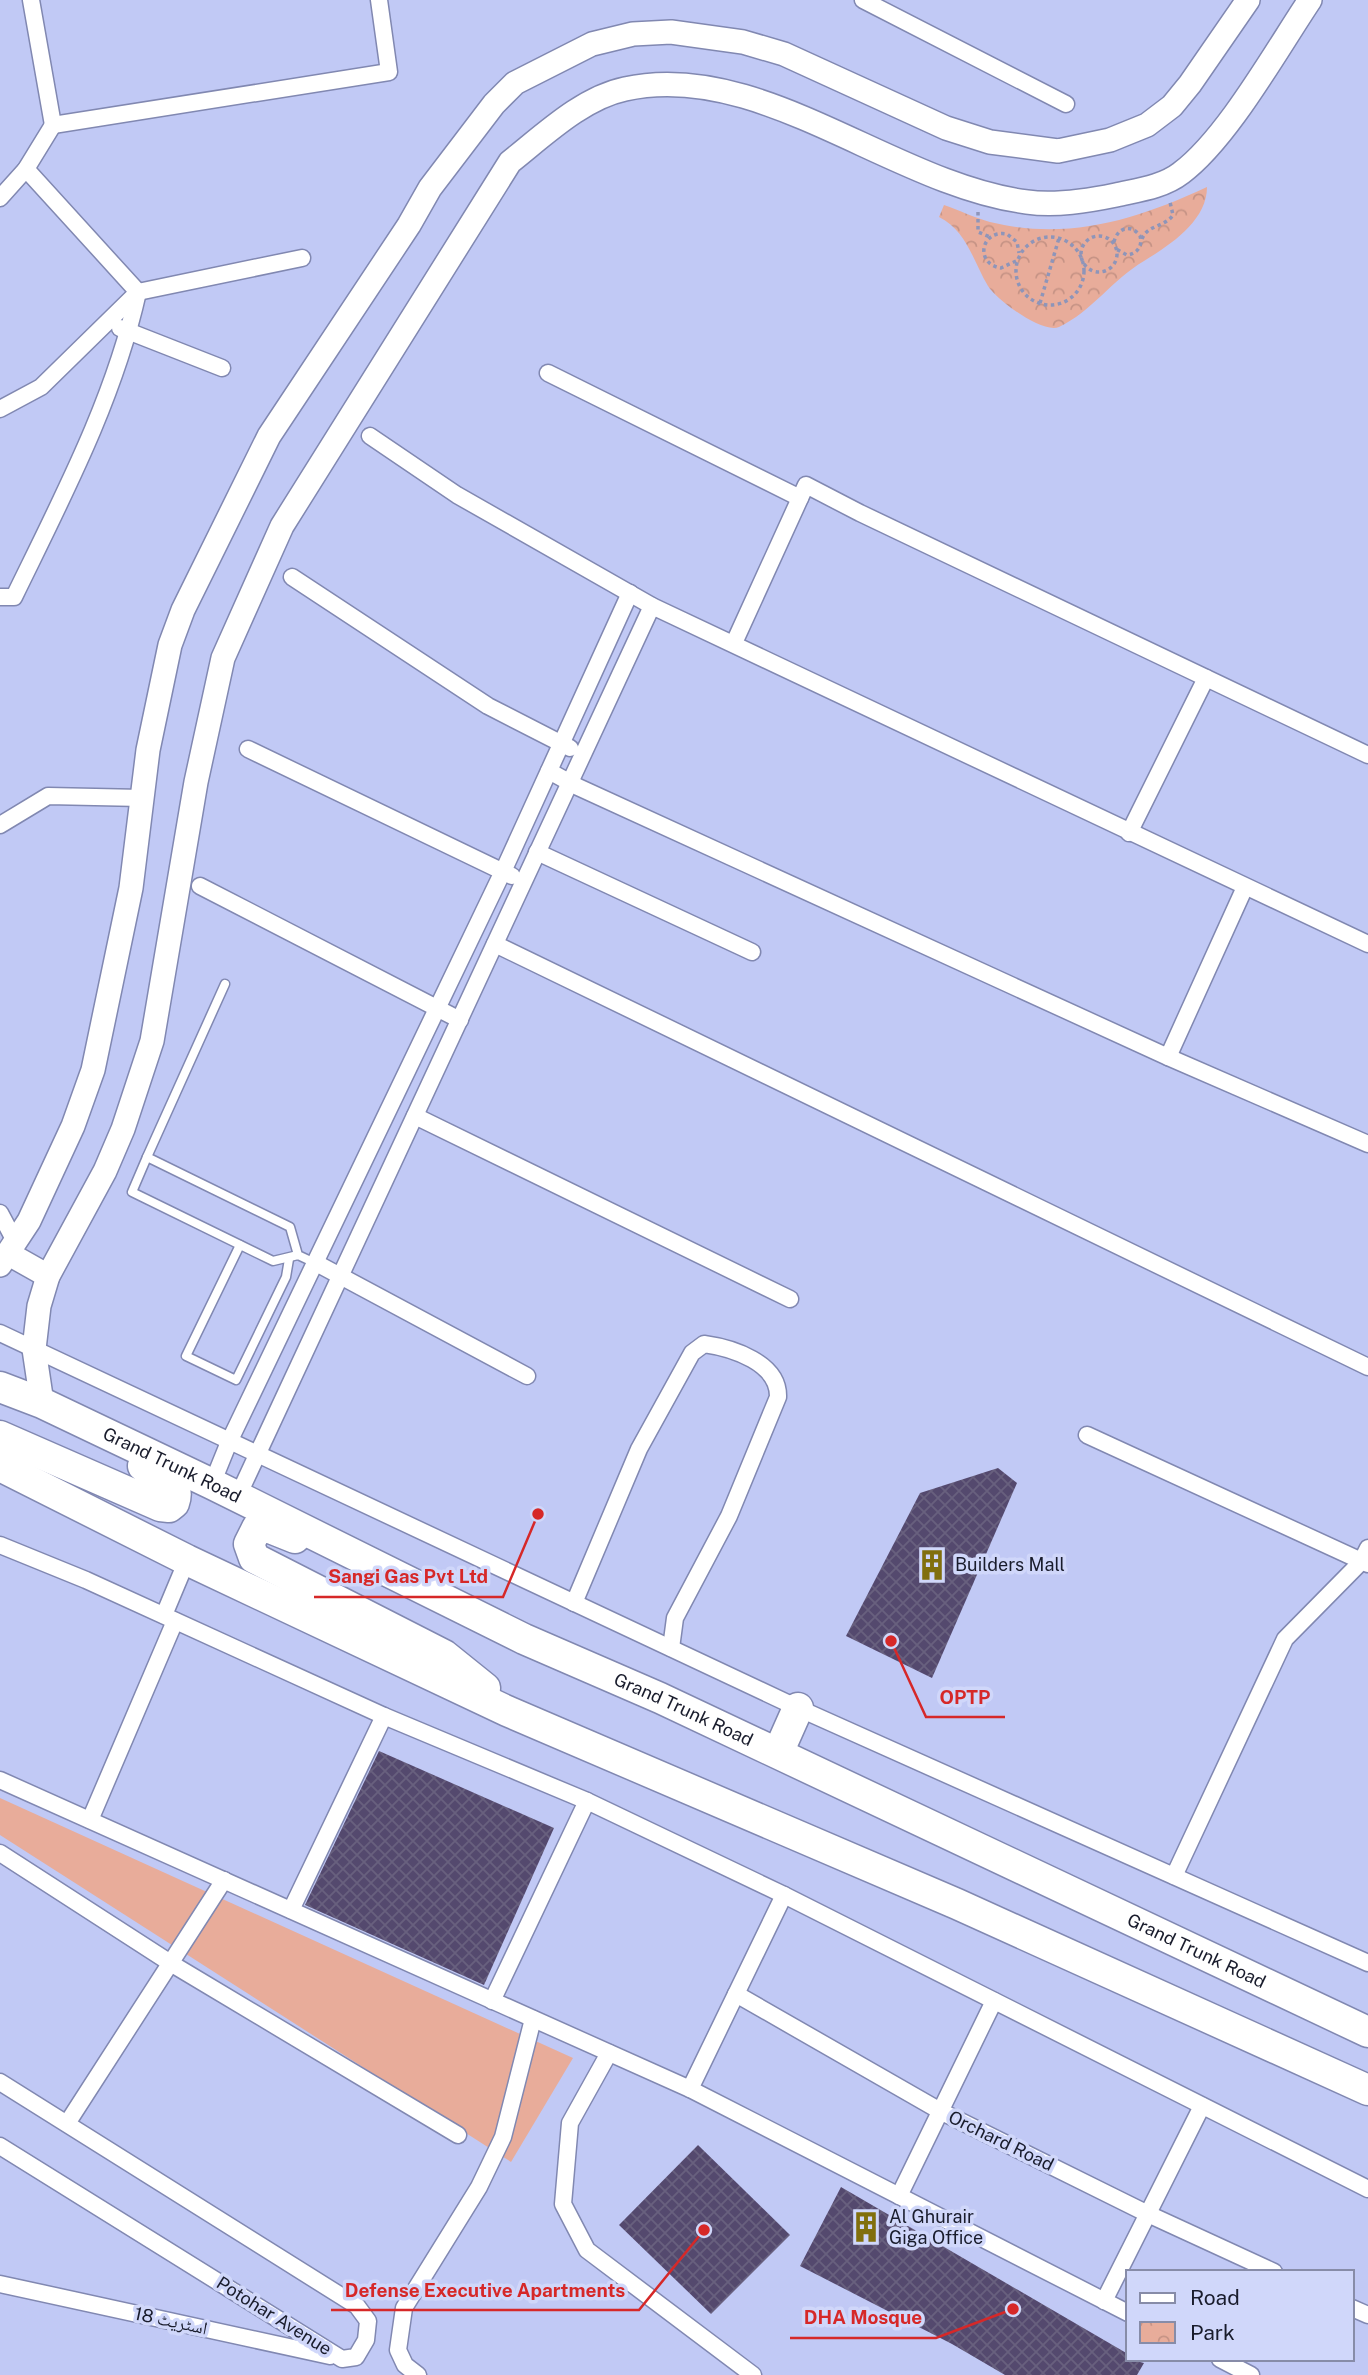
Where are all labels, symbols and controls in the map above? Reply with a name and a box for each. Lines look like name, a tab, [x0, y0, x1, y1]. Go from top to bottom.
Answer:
street label: Grand Trunk Road	[100, 1423, 245, 1507]
building icon: Builders Mall	[915, 1548, 949, 1582]
place label: Builders Mall	[955, 1554, 1065, 1575]
callout: Sangi Gas Pvt Ltd	[314, 1557, 503, 1597]
text: Sangi Gas Pvt Ltd	[328, 1565, 488, 1587]
street label: Grand Trunk Road	[611, 1668, 756, 1750]
callout: OPTP	[926, 1677, 1005, 1717]
text: OPTP	[940, 1686, 990, 1708]
street label: Grand Trunk Road	[1124, 1909, 1269, 1992]
street label: Orchard Road	[945, 2106, 1057, 2175]
place label: Al Ghurair Giga Office	[889, 2206, 983, 2248]
building icon: Al Ghurair Giga Office	[849, 2210, 883, 2244]
callout: Defense Executive Apartments	[331, 2270, 639, 2310]
legend	[1126, 2270, 1354, 2361]
street label: Potohar Avenue	[213, 2272, 336, 2359]
text: Defense Executive Apartments	[345, 2279, 625, 2301]
text: Road	[1190, 2285, 1240, 2310]
callout: DHA Mosque	[790, 2298, 936, 2338]
street label: اسٹریٹ 18	[133, 2303, 210, 2339]
text: DHA Mosque	[804, 2306, 922, 2328]
text: Park	[1190, 2320, 1235, 2345]

